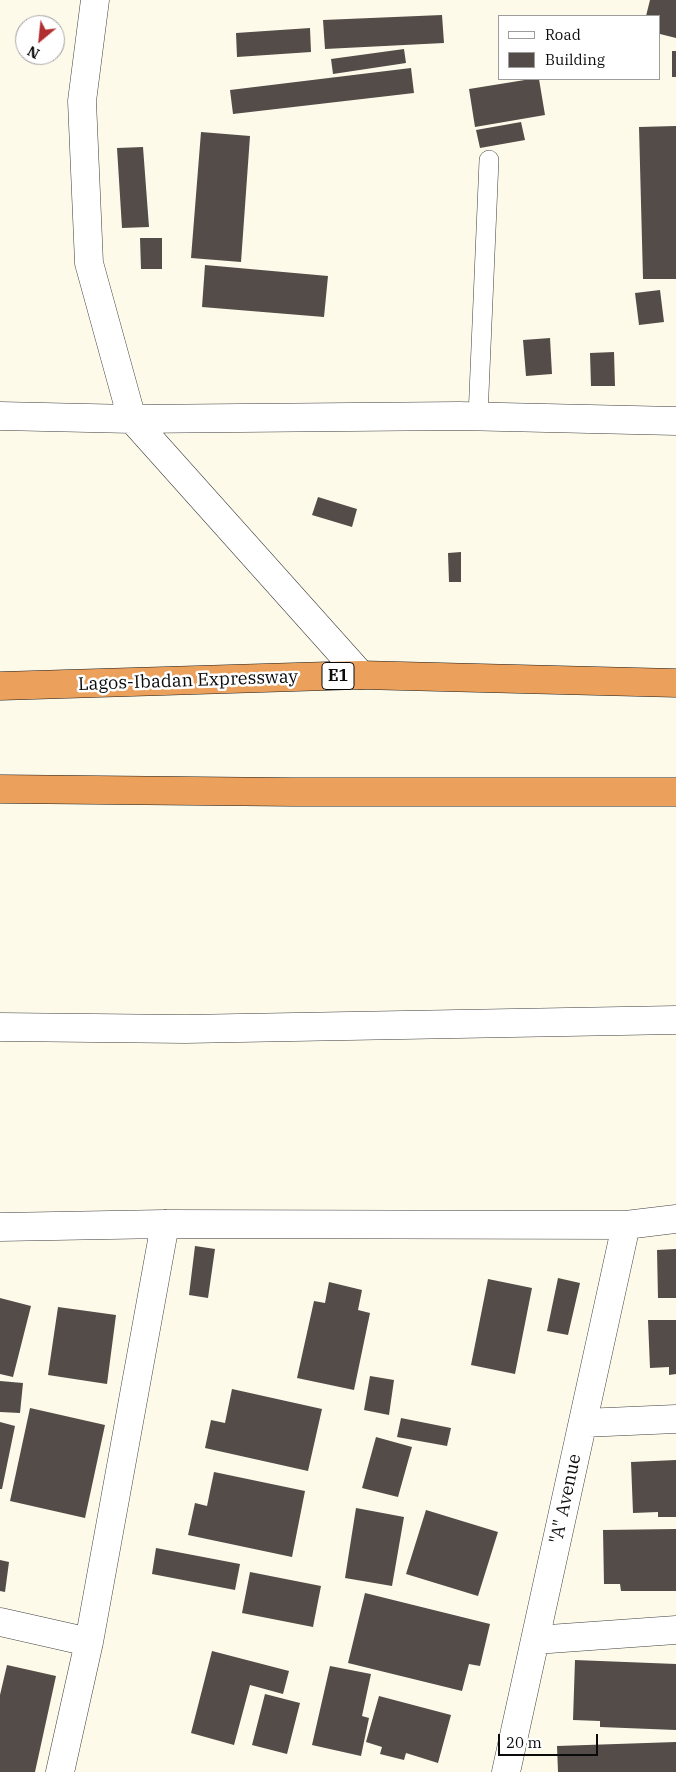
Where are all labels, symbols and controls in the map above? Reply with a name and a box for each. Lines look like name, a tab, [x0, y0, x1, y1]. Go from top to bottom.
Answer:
north arrow	[15, 15, 65, 65]
legend	[498, 15, 661, 80]
text: Road	[545, 25, 581, 44]
text: N	[24, 42, 43, 63]
text: Building	[545, 50, 605, 69]
road number: E1	[322, 662, 354, 689]
street label: Lagos-Ibadan Expressway	[78, 666, 298, 696]
street label: "A" Avenue	[546, 1452, 586, 1546]
scale bar	[501, 1724, 601, 1756]
text: 20 m	[506, 1733, 542, 1752]

